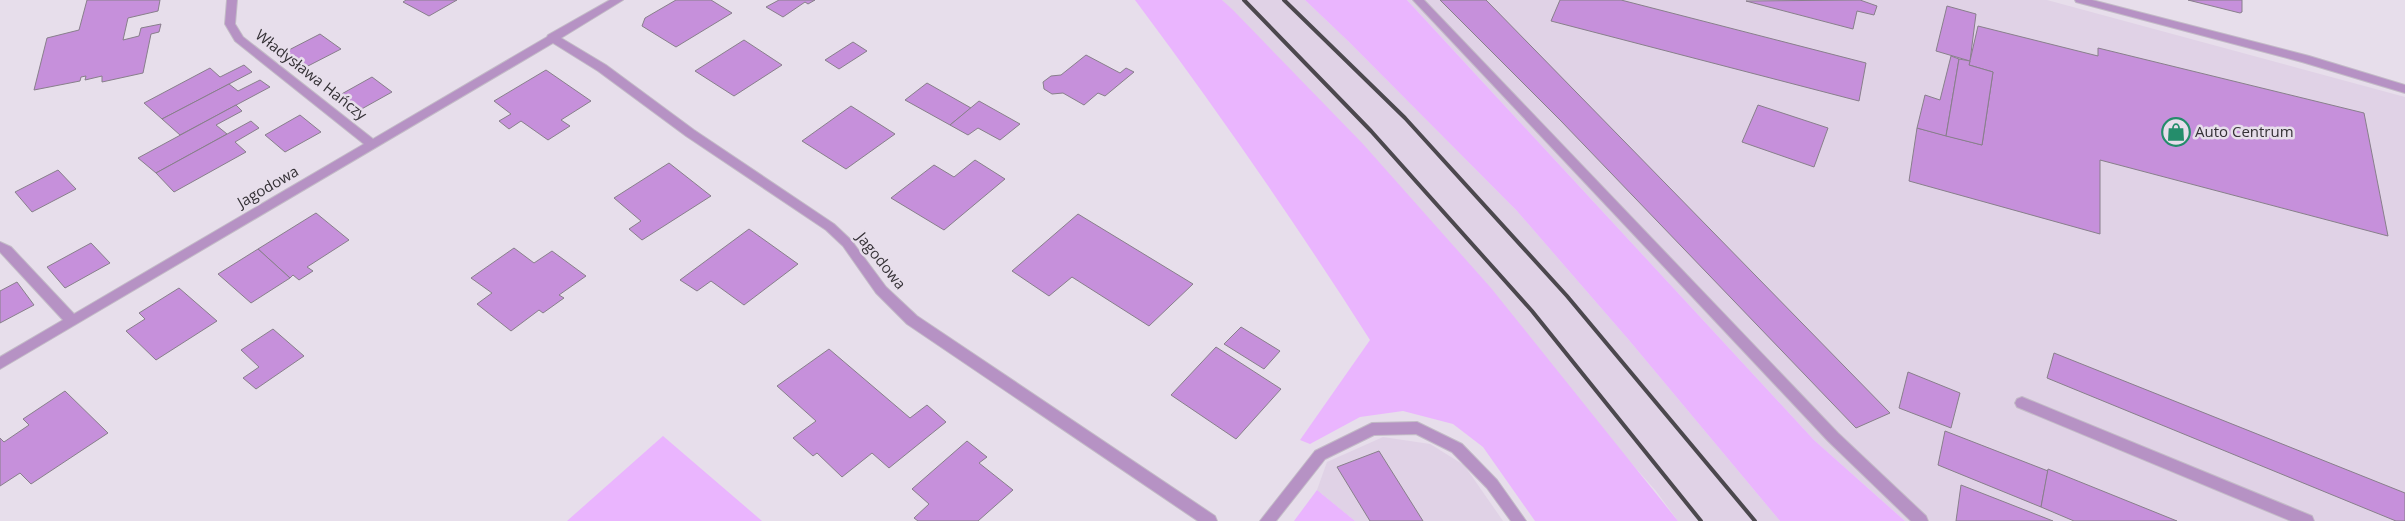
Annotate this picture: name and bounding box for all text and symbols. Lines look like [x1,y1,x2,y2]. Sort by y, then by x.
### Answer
street label: Władysława Hańczy [252,24,372,124]
shop icon: Auto Centrum [2161,117,2191,147]
place label: Auto Centrum [2195,121,2294,141]
street label: Jagodowa [231,161,302,213]
street label: Jagodowa [851,226,911,293]

